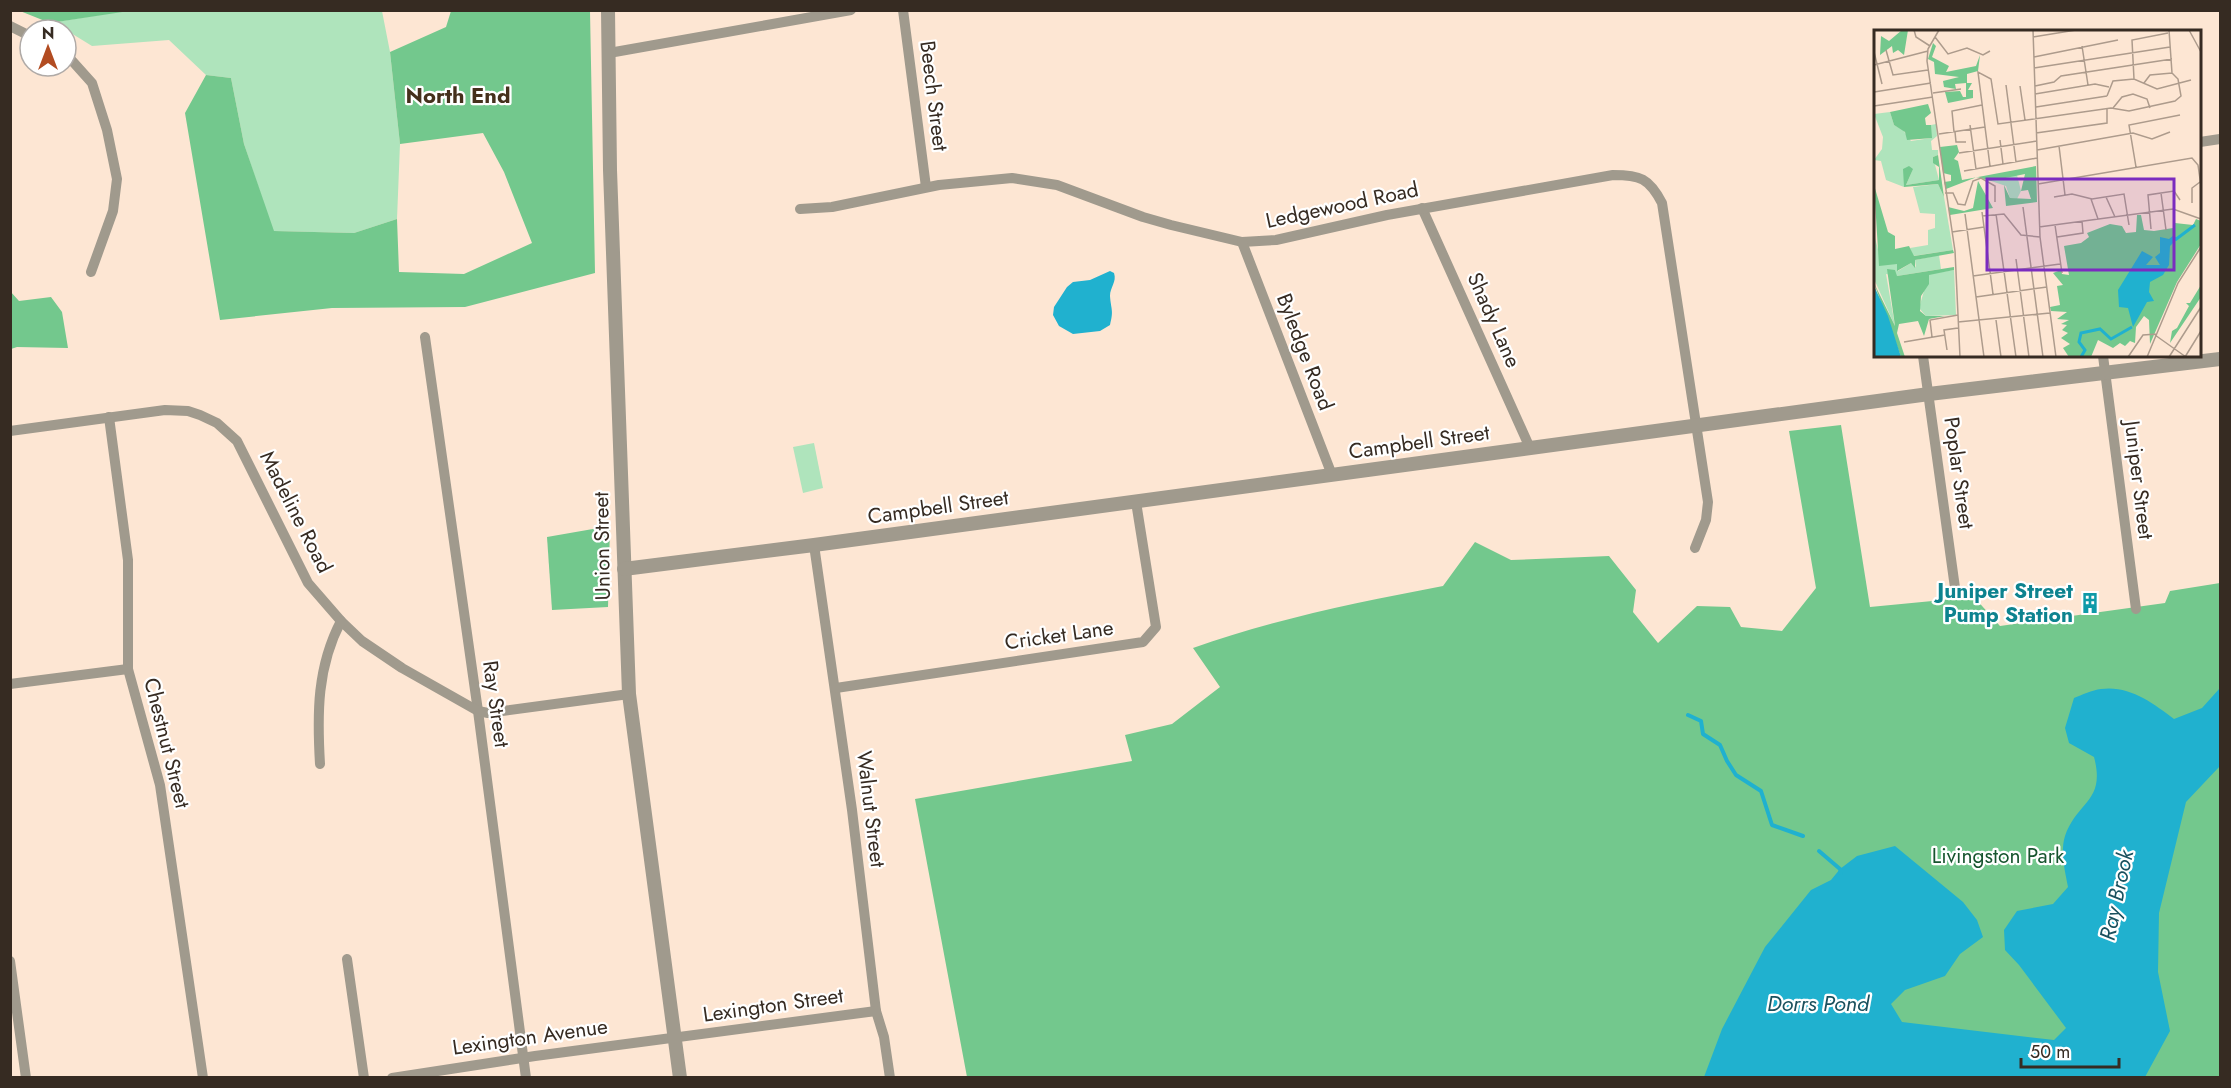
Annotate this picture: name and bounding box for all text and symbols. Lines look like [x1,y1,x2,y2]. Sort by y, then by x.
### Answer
north arrow [18,18,78,78]
text: N [42,22,54,45]
inset map [1874,30,2201,357]
street label: Beech Street [912,39,956,153]
district label: North End [405,79,511,111]
street label: Ledgewood Road [1263,174,1421,236]
street label: Shady Lane [1460,268,1528,373]
street label: Byledge Road [1269,289,1341,415]
street label: Poplar Street [1936,415,1982,531]
street label: Juniper Street [2116,416,2161,541]
street label: Campbell Street [1347,417,1491,467]
street label: Madeline Road [252,446,340,578]
street label: Campbell Street [866,482,1010,532]
street label: Union Street [586,491,618,601]
place label: Juniper Street Pump Station [1933,576,2073,630]
building icon: Juniper Street Pump Station [2078,591,2102,615]
street label: Cricket Lane [1003,612,1116,657]
street label: Ray Street [475,659,517,749]
street label: Chestnut Street [136,675,198,811]
street label: Walnut Street [849,749,893,869]
park label: Livingston Park [1932,841,2065,871]
water label: Ray Brook [2091,845,2142,943]
street label: Lexington Street [701,980,845,1030]
water label: Dorrs Pond [1767,987,1871,1019]
street label: Lexington Avenue [450,1011,610,1063]
scale bar [2021,1031,2118,1069]
text: 50 m [2030,1039,2070,1065]

